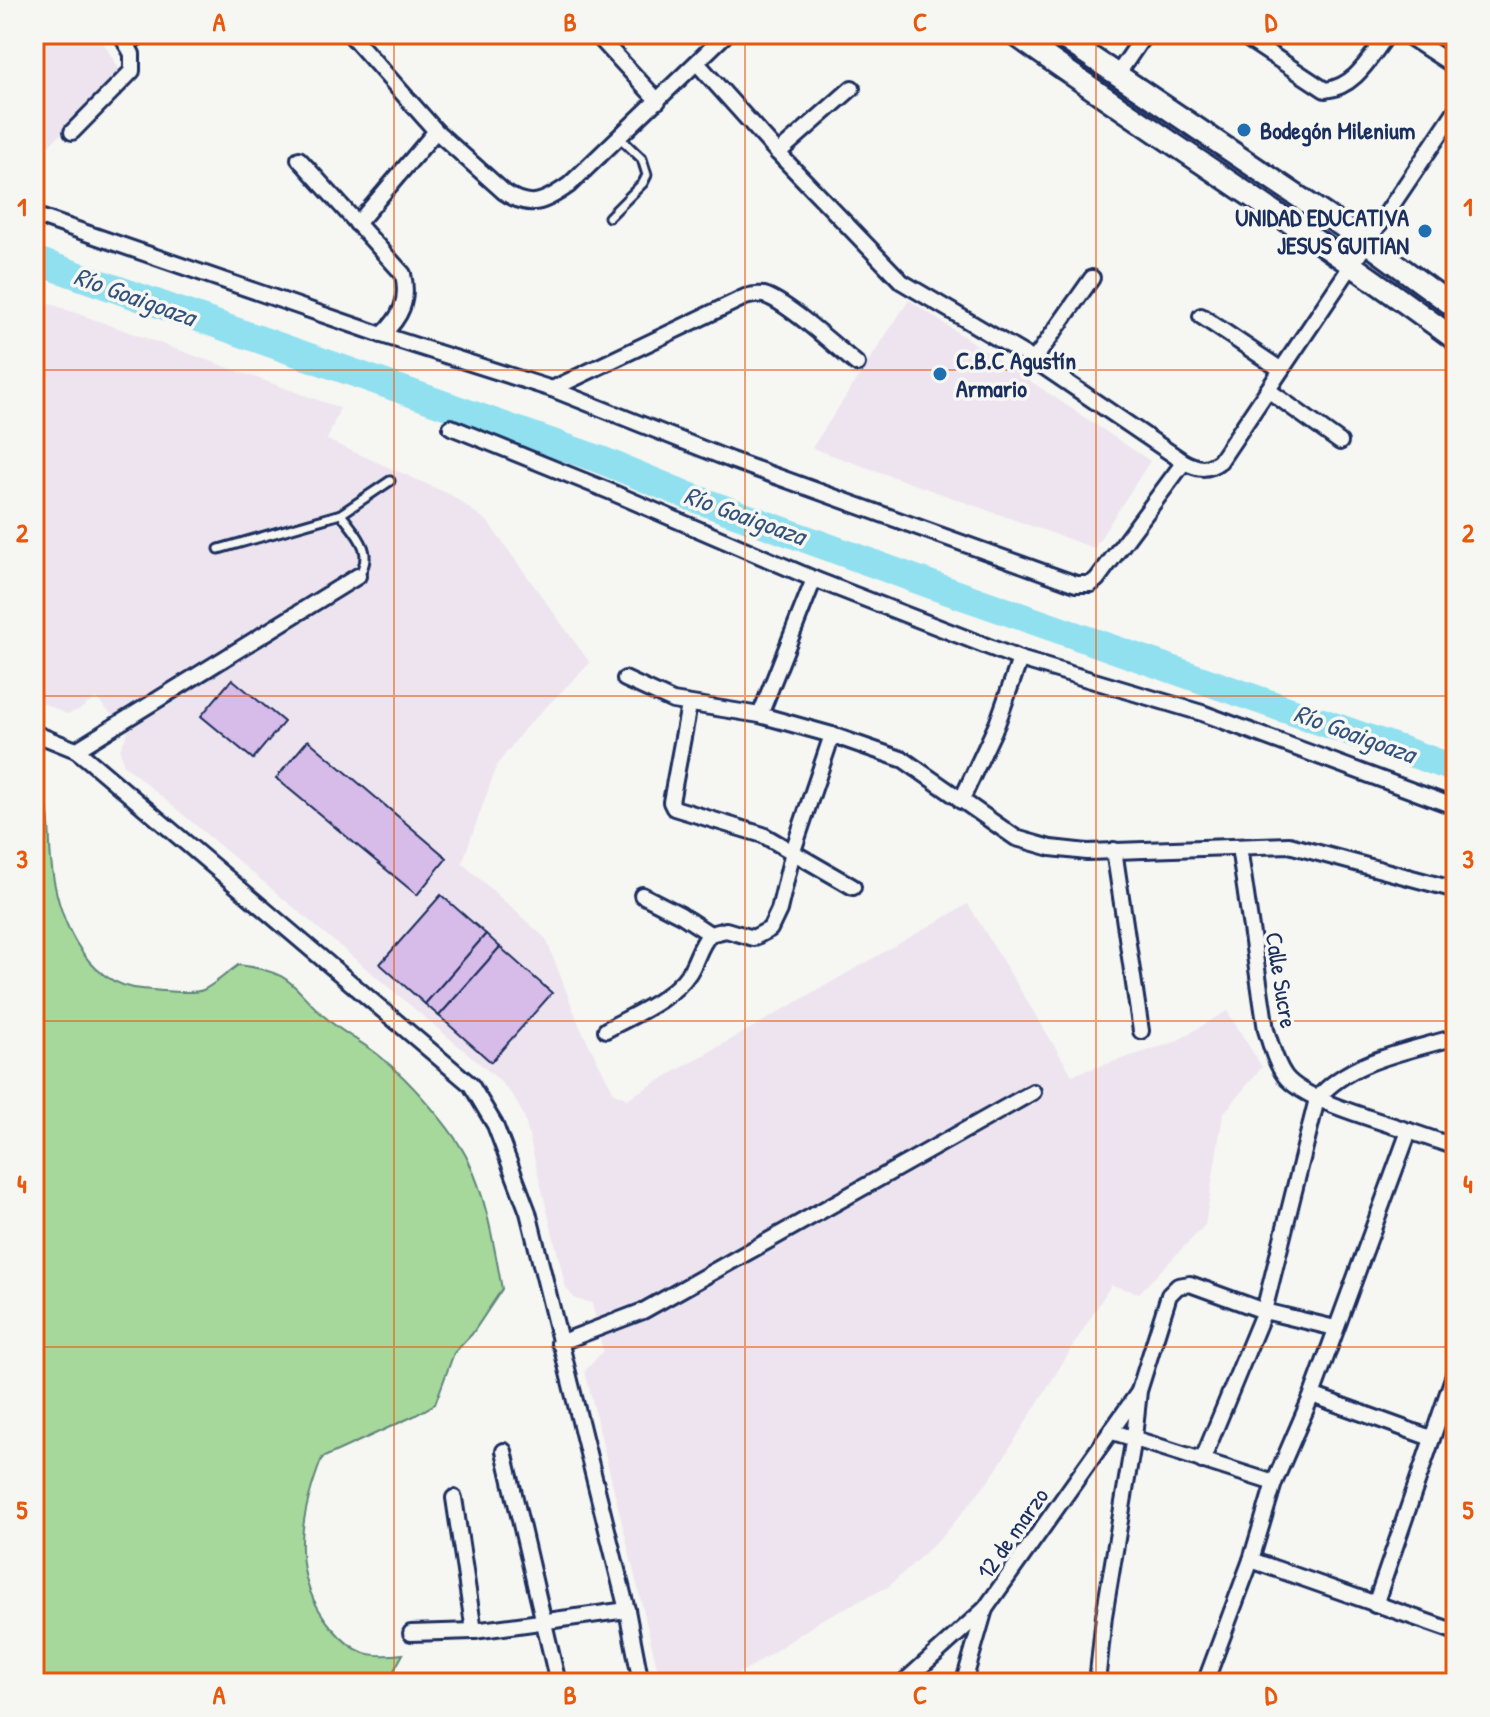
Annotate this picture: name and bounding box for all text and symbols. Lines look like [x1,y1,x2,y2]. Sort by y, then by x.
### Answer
text: A [213,4,226,39]
text: B [563,4,577,39]
text: C [913,4,927,39]
text: D [1265,4,1278,39]
place label: Bodegón Milenium [1260,114,1415,147]
marker: Bodegón Milenium [1235,121,1253,139]
text: 1 [17,189,27,224]
text: 1 [1463,189,1473,224]
place label: UNIDAD EDUCATIVA JESUS GUITIAN [1235,201,1409,261]
marker: UNIDAD EDUCATIVA JESUS GUITIAN [1416,222,1434,240]
water label: Río Goaigoaza [69,258,203,336]
place label: C.B.C Agustín Armario [956,344,1076,404]
marker: C.B.C Agustín Armario [931,365,949,383]
water label: Río Goaigoaza [679,477,813,555]
text: 2 [16,515,29,550]
text: 2 [1462,515,1475,550]
water label: Río Goaigoaza [1289,695,1423,773]
text: 3 [16,841,28,876]
text: 3 [1462,841,1474,876]
street label: Calle Sucre [1259,930,1305,1031]
text: 4 [17,1166,27,1201]
text: 4 [1463,1166,1473,1201]
street label: 12 de marzo [969,1481,1055,1585]
text: 5 [17,1492,28,1527]
text: 5 [1463,1492,1474,1527]
text: A [213,1677,226,1712]
text: B [563,1677,577,1712]
text: C [913,1677,927,1712]
text: D [1265,1677,1278,1712]

